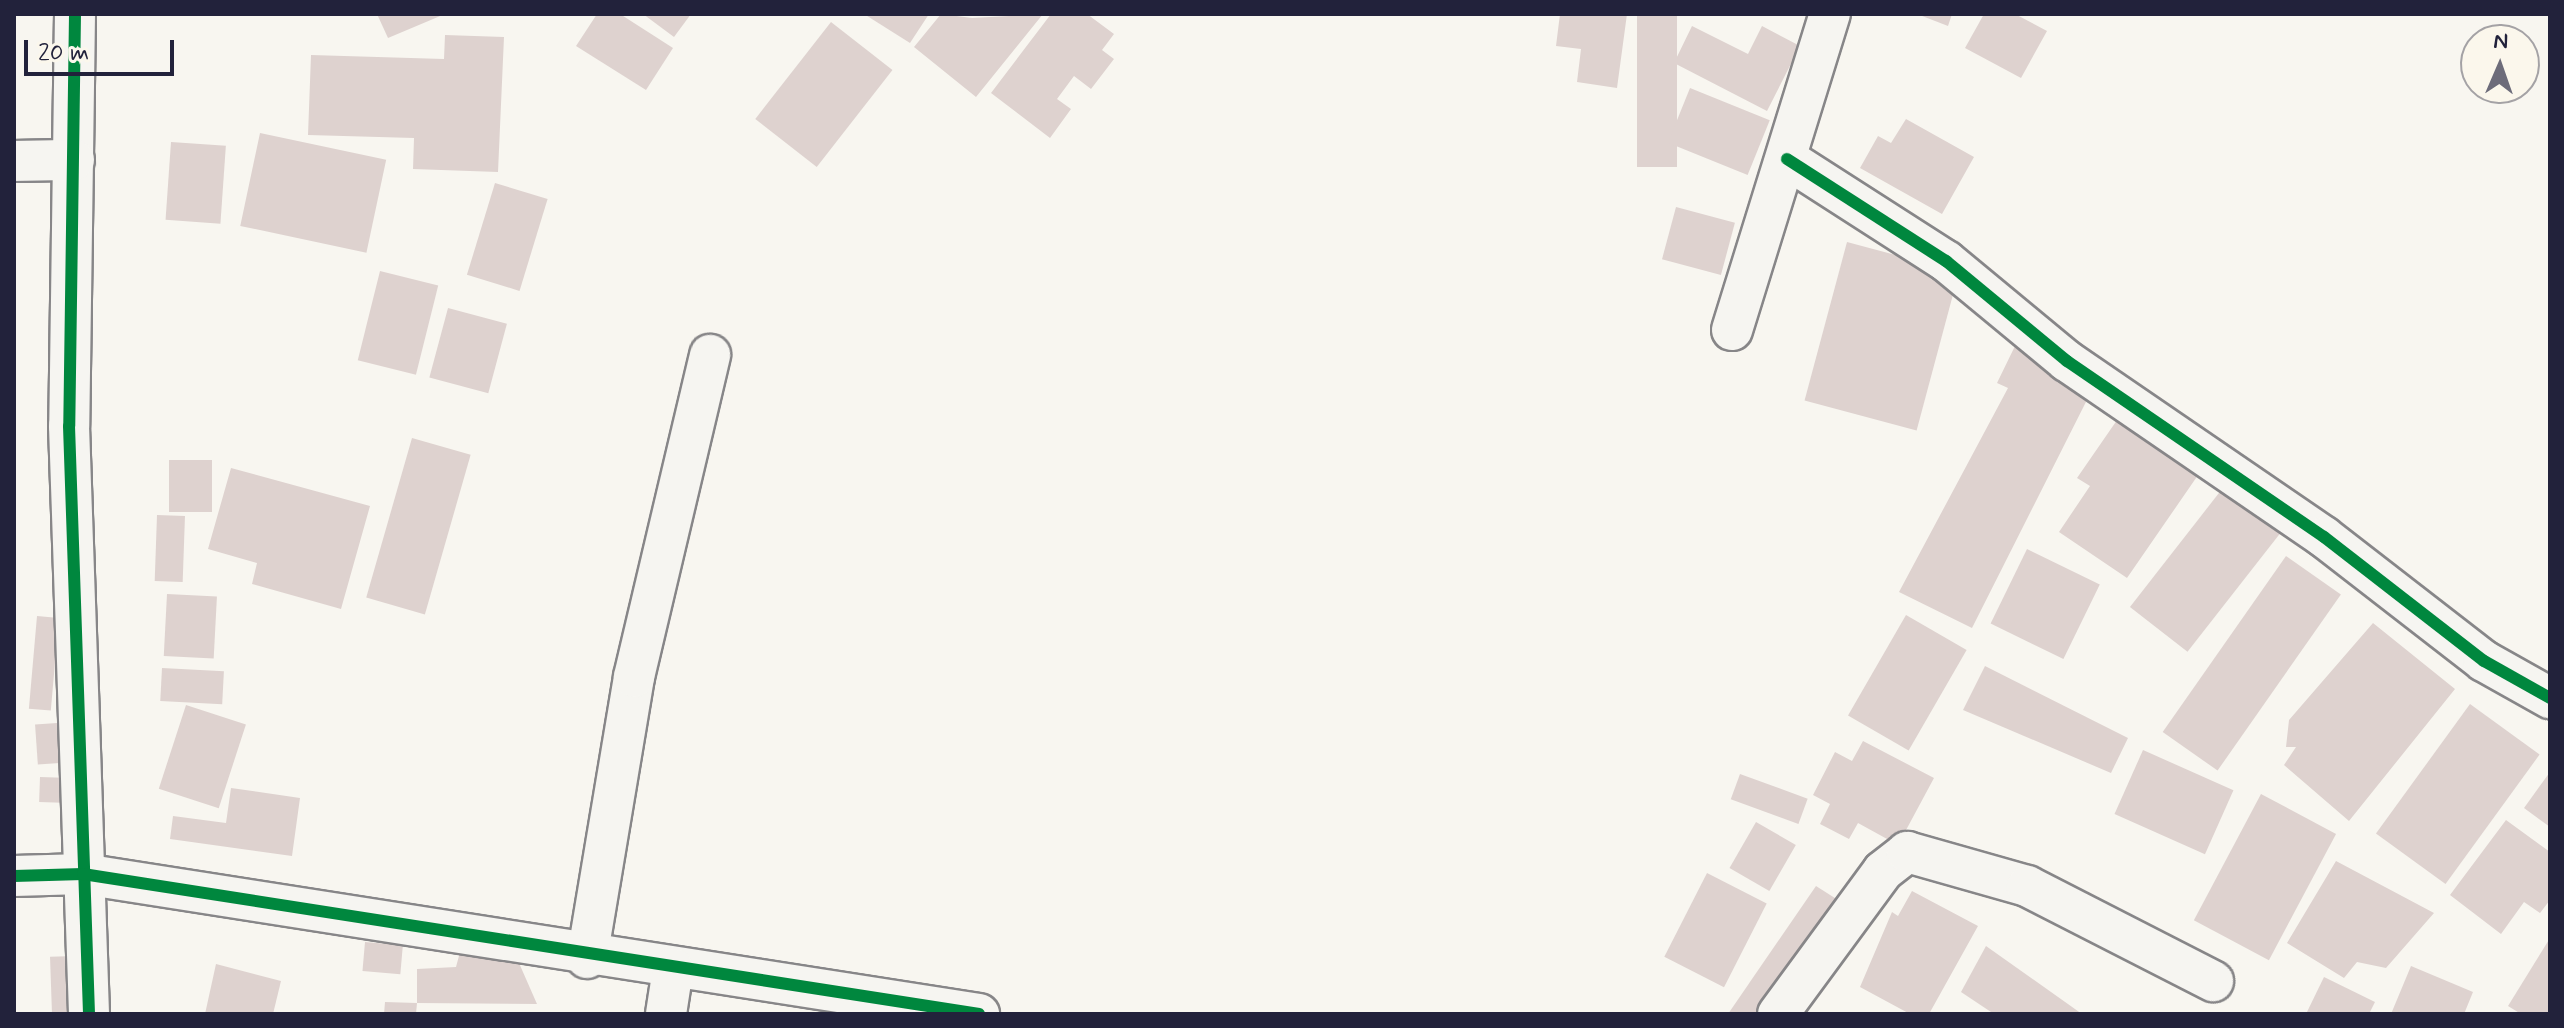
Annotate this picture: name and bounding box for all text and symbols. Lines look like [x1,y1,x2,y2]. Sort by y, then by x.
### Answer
scale bar [28,24,178,74]
north arrow [2460,24,2540,104]
text: N [2493,28,2509,56]
text: 20 m [38,38,89,69]

